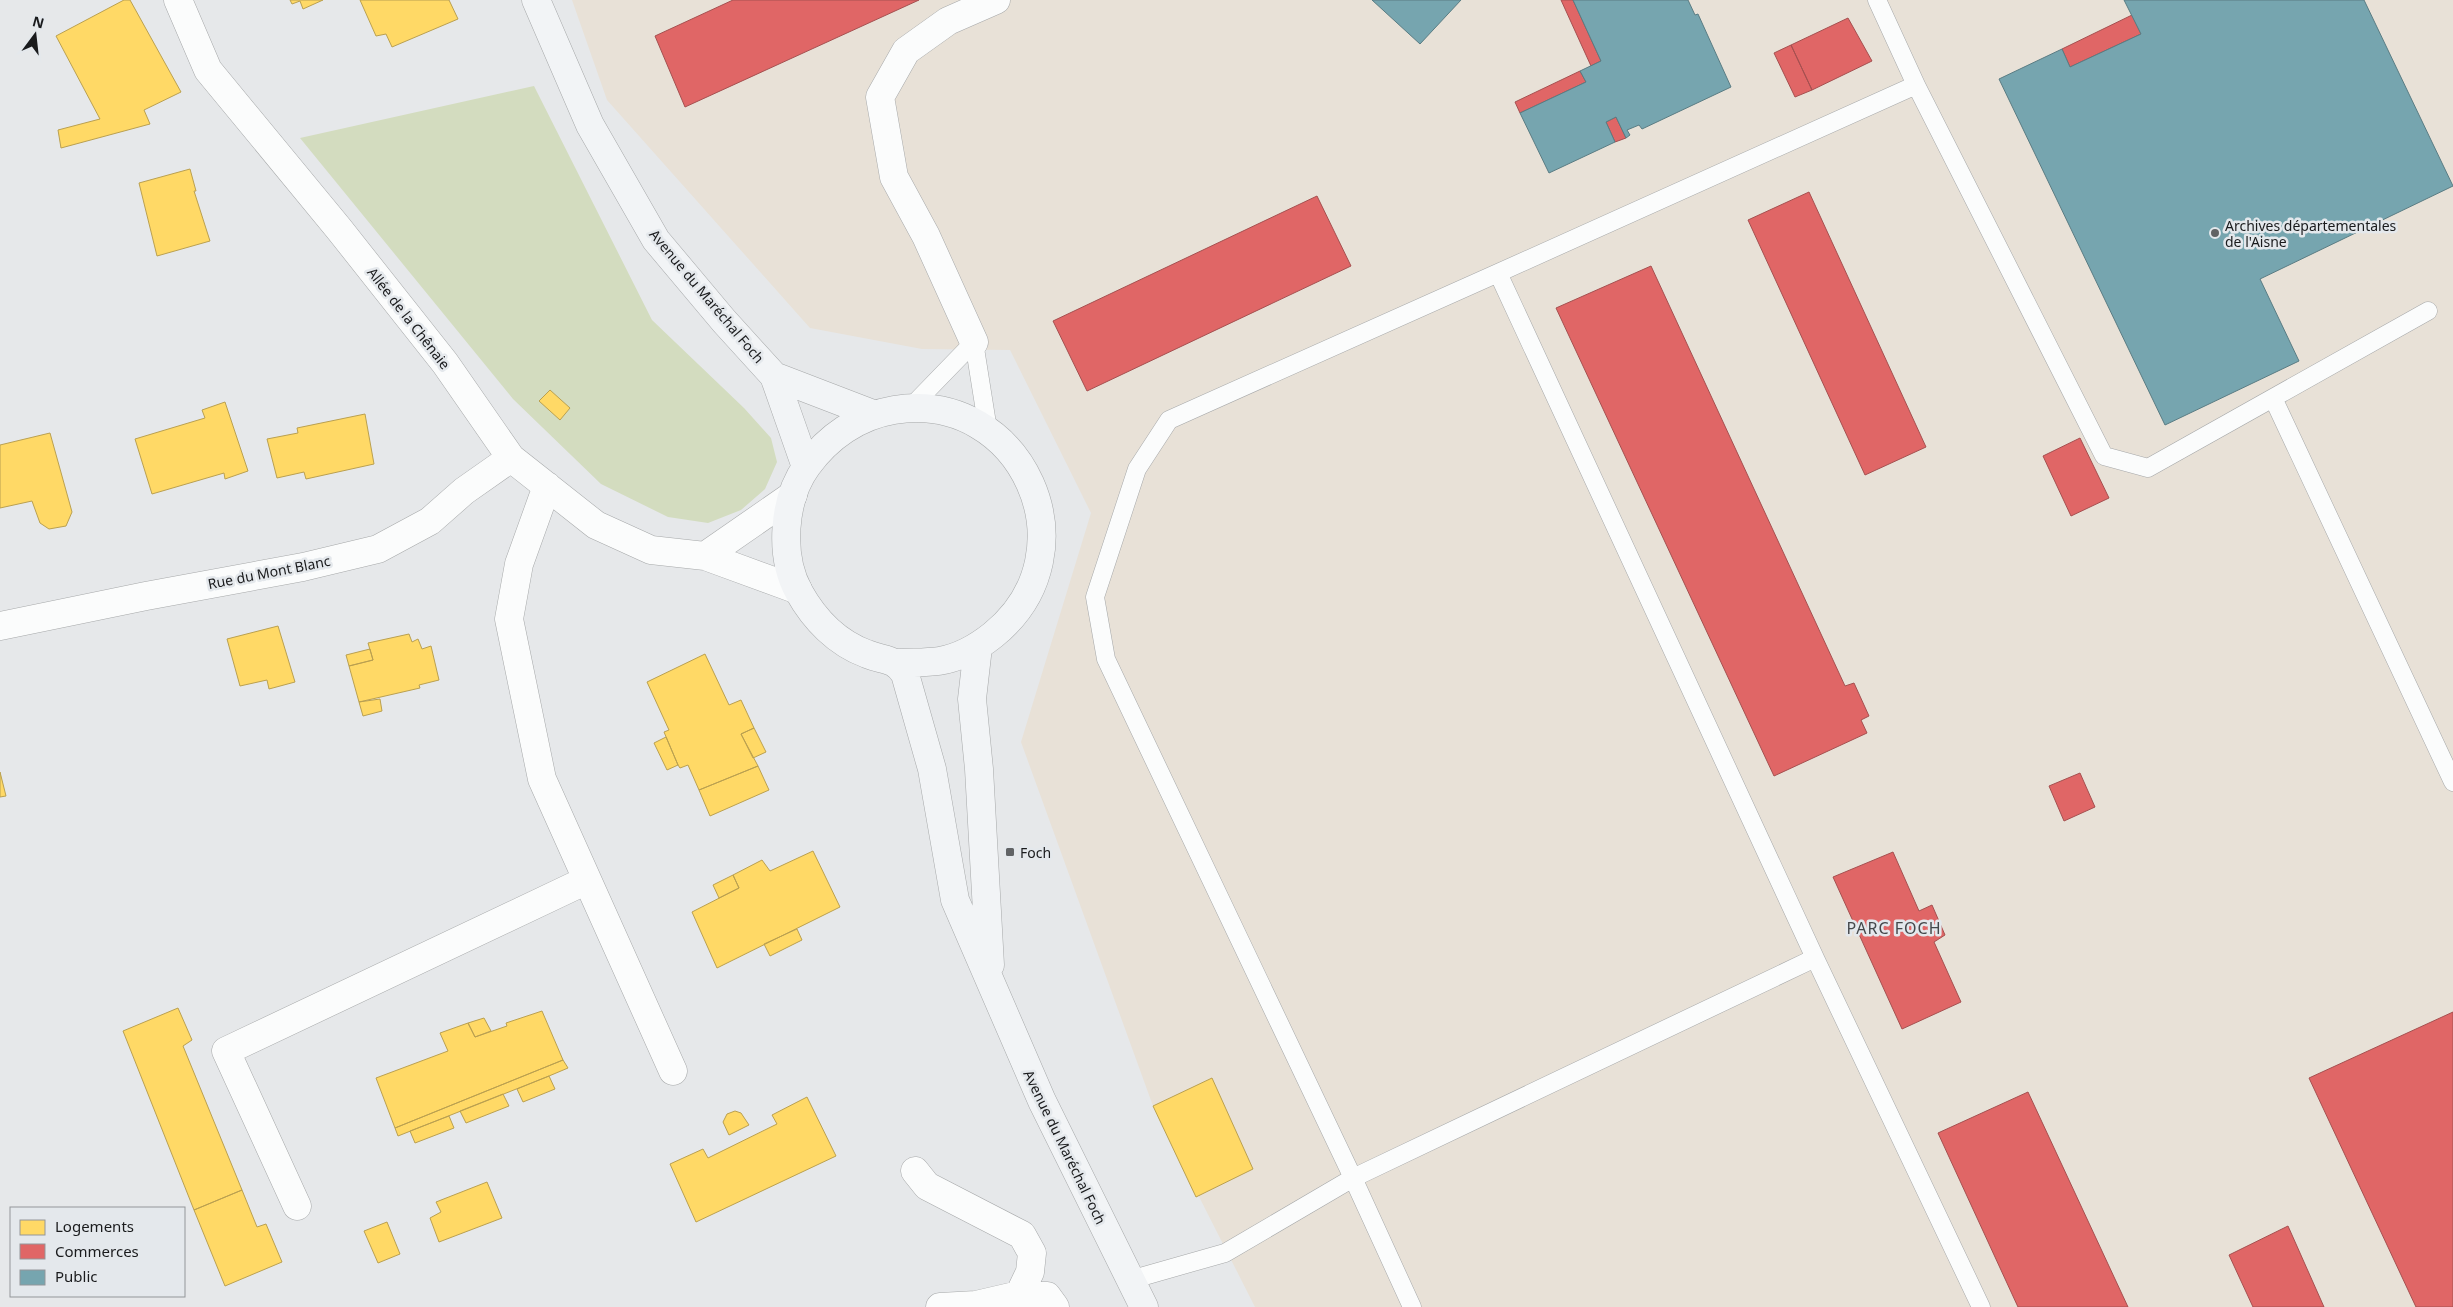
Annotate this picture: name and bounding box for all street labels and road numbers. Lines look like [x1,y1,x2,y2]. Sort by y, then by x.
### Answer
street label: Avenue du Maréchal Foch [645,225,769,367]
street label: Allée de la Chênaie [363,263,455,373]
street label: Rue du Mont Blanc [206,551,332,593]
street label: Avenue du Maréchal Foch [1019,1067,1111,1227]

